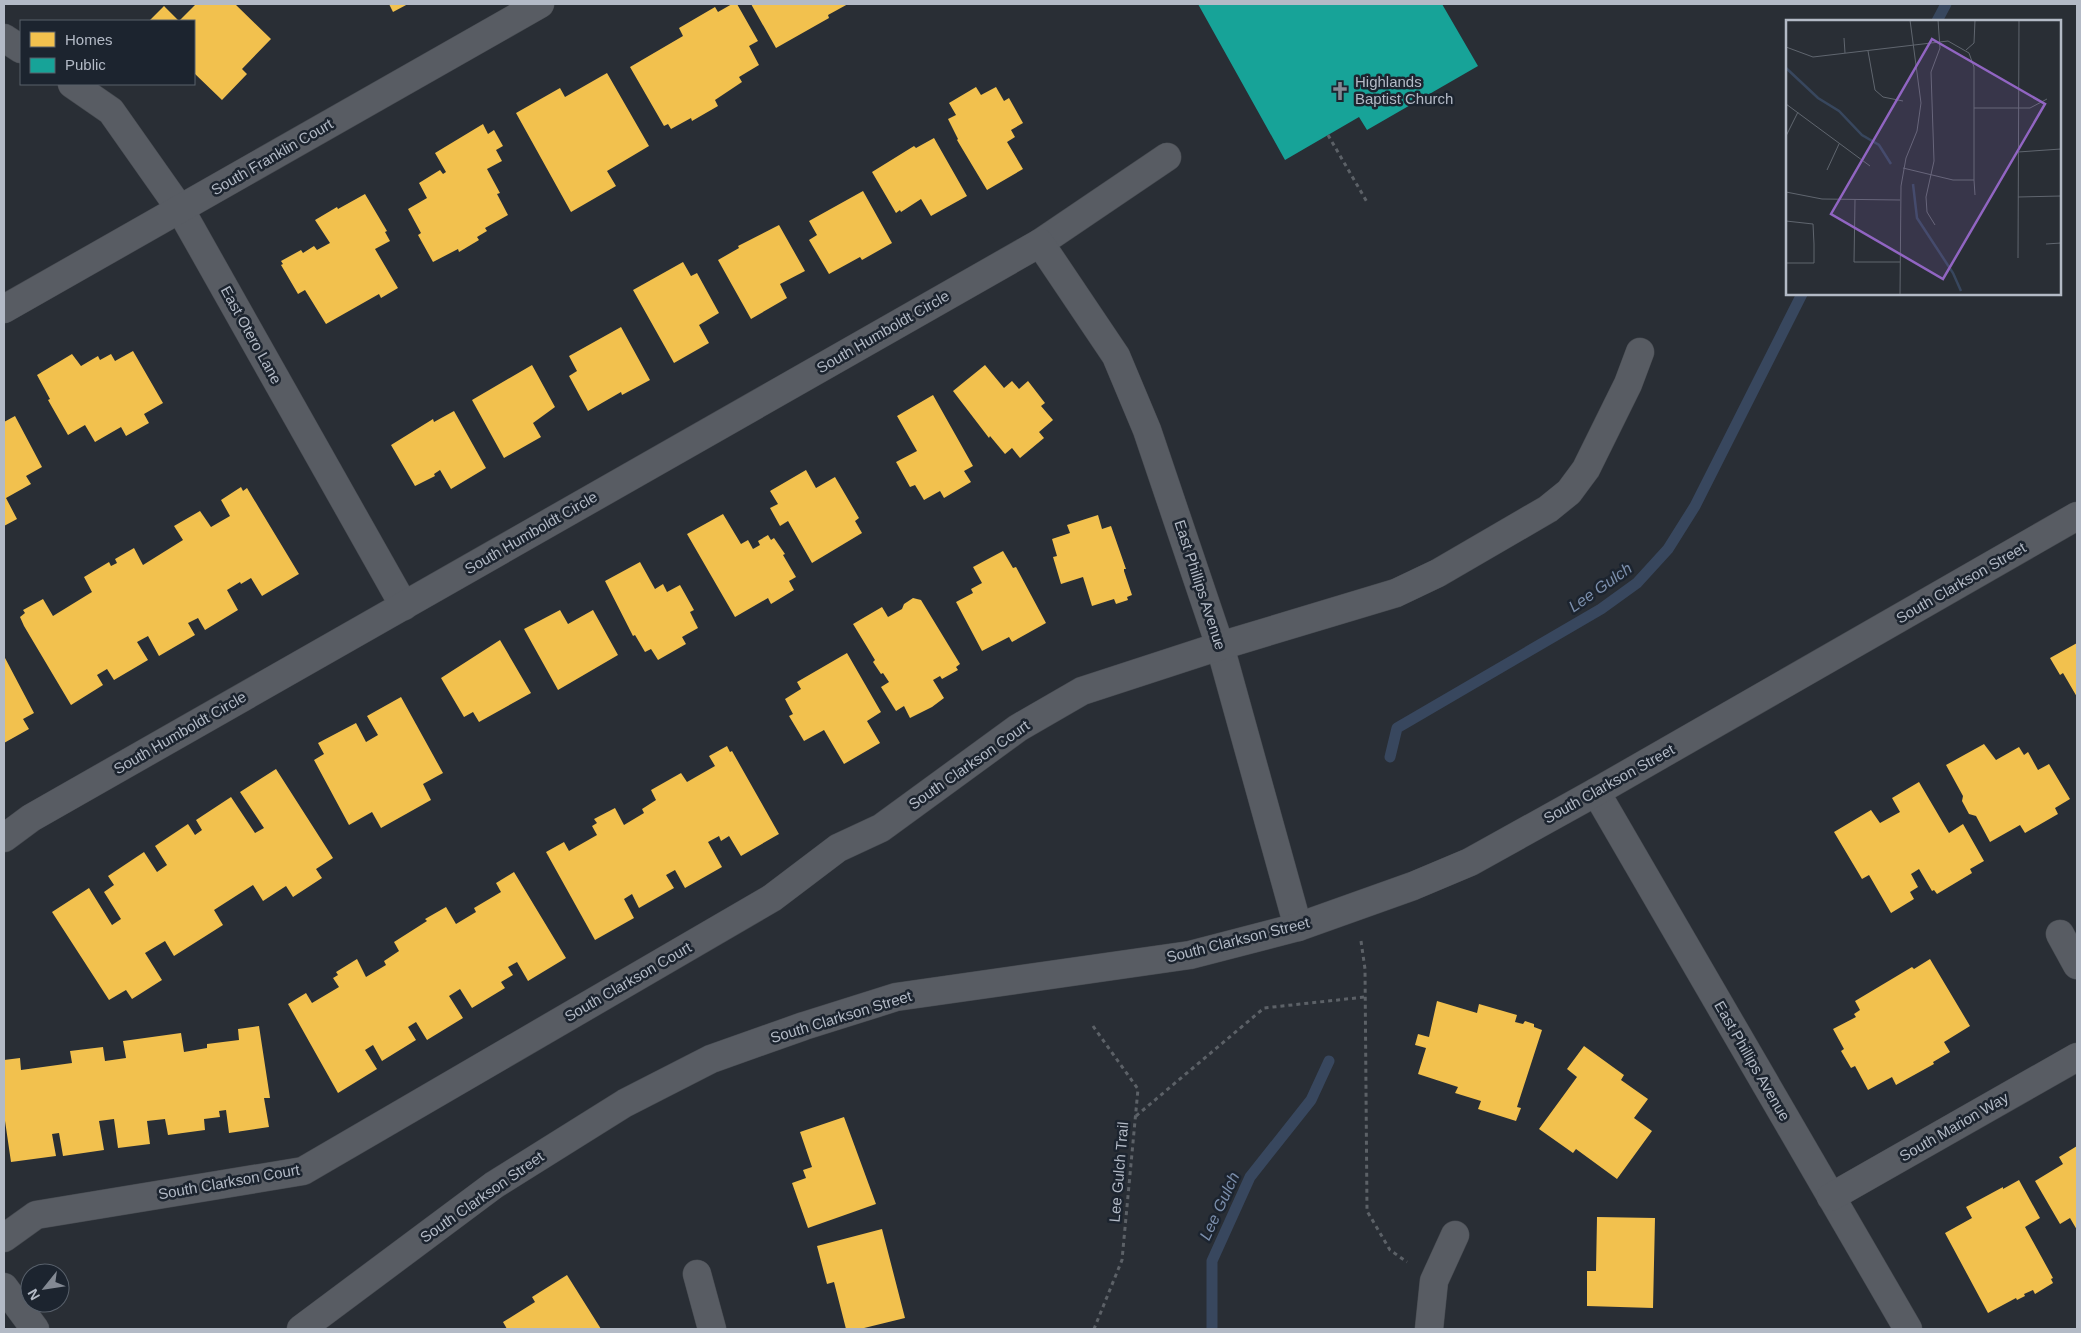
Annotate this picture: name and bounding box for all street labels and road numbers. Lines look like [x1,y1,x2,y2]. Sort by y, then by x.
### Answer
street label: South Franklin Court [208,114,336,198]
street label: East Otero Lane [218,283,285,387]
street label: South Humboldt Circle [814,287,952,376]
street label: South Humboldt Circle [462,488,600,577]
street label: East Phillips Avenue [1171,518,1230,652]
street label: South Clarkson Street [1893,538,2029,627]
street label: South Humboldt Circle [111,688,249,777]
street label: South Clarkson Court [905,716,1033,813]
street label: South Clarkson Street [1540,740,1678,827]
street label: South Clarkson Street [1165,913,1312,966]
street label: South Clarkson Court [561,938,695,1025]
street label: South Clarkson Street [768,987,914,1046]
street label: East Phillips Avenue [1711,998,1794,1124]
street label: South Marion Way [1896,1088,2012,1165]
street label: Lee Gulch Trail [1106,1121,1131,1223]
street label: South Clarkson Street [417,1147,547,1246]
street label: South Clarkson Court [157,1161,302,1202]

